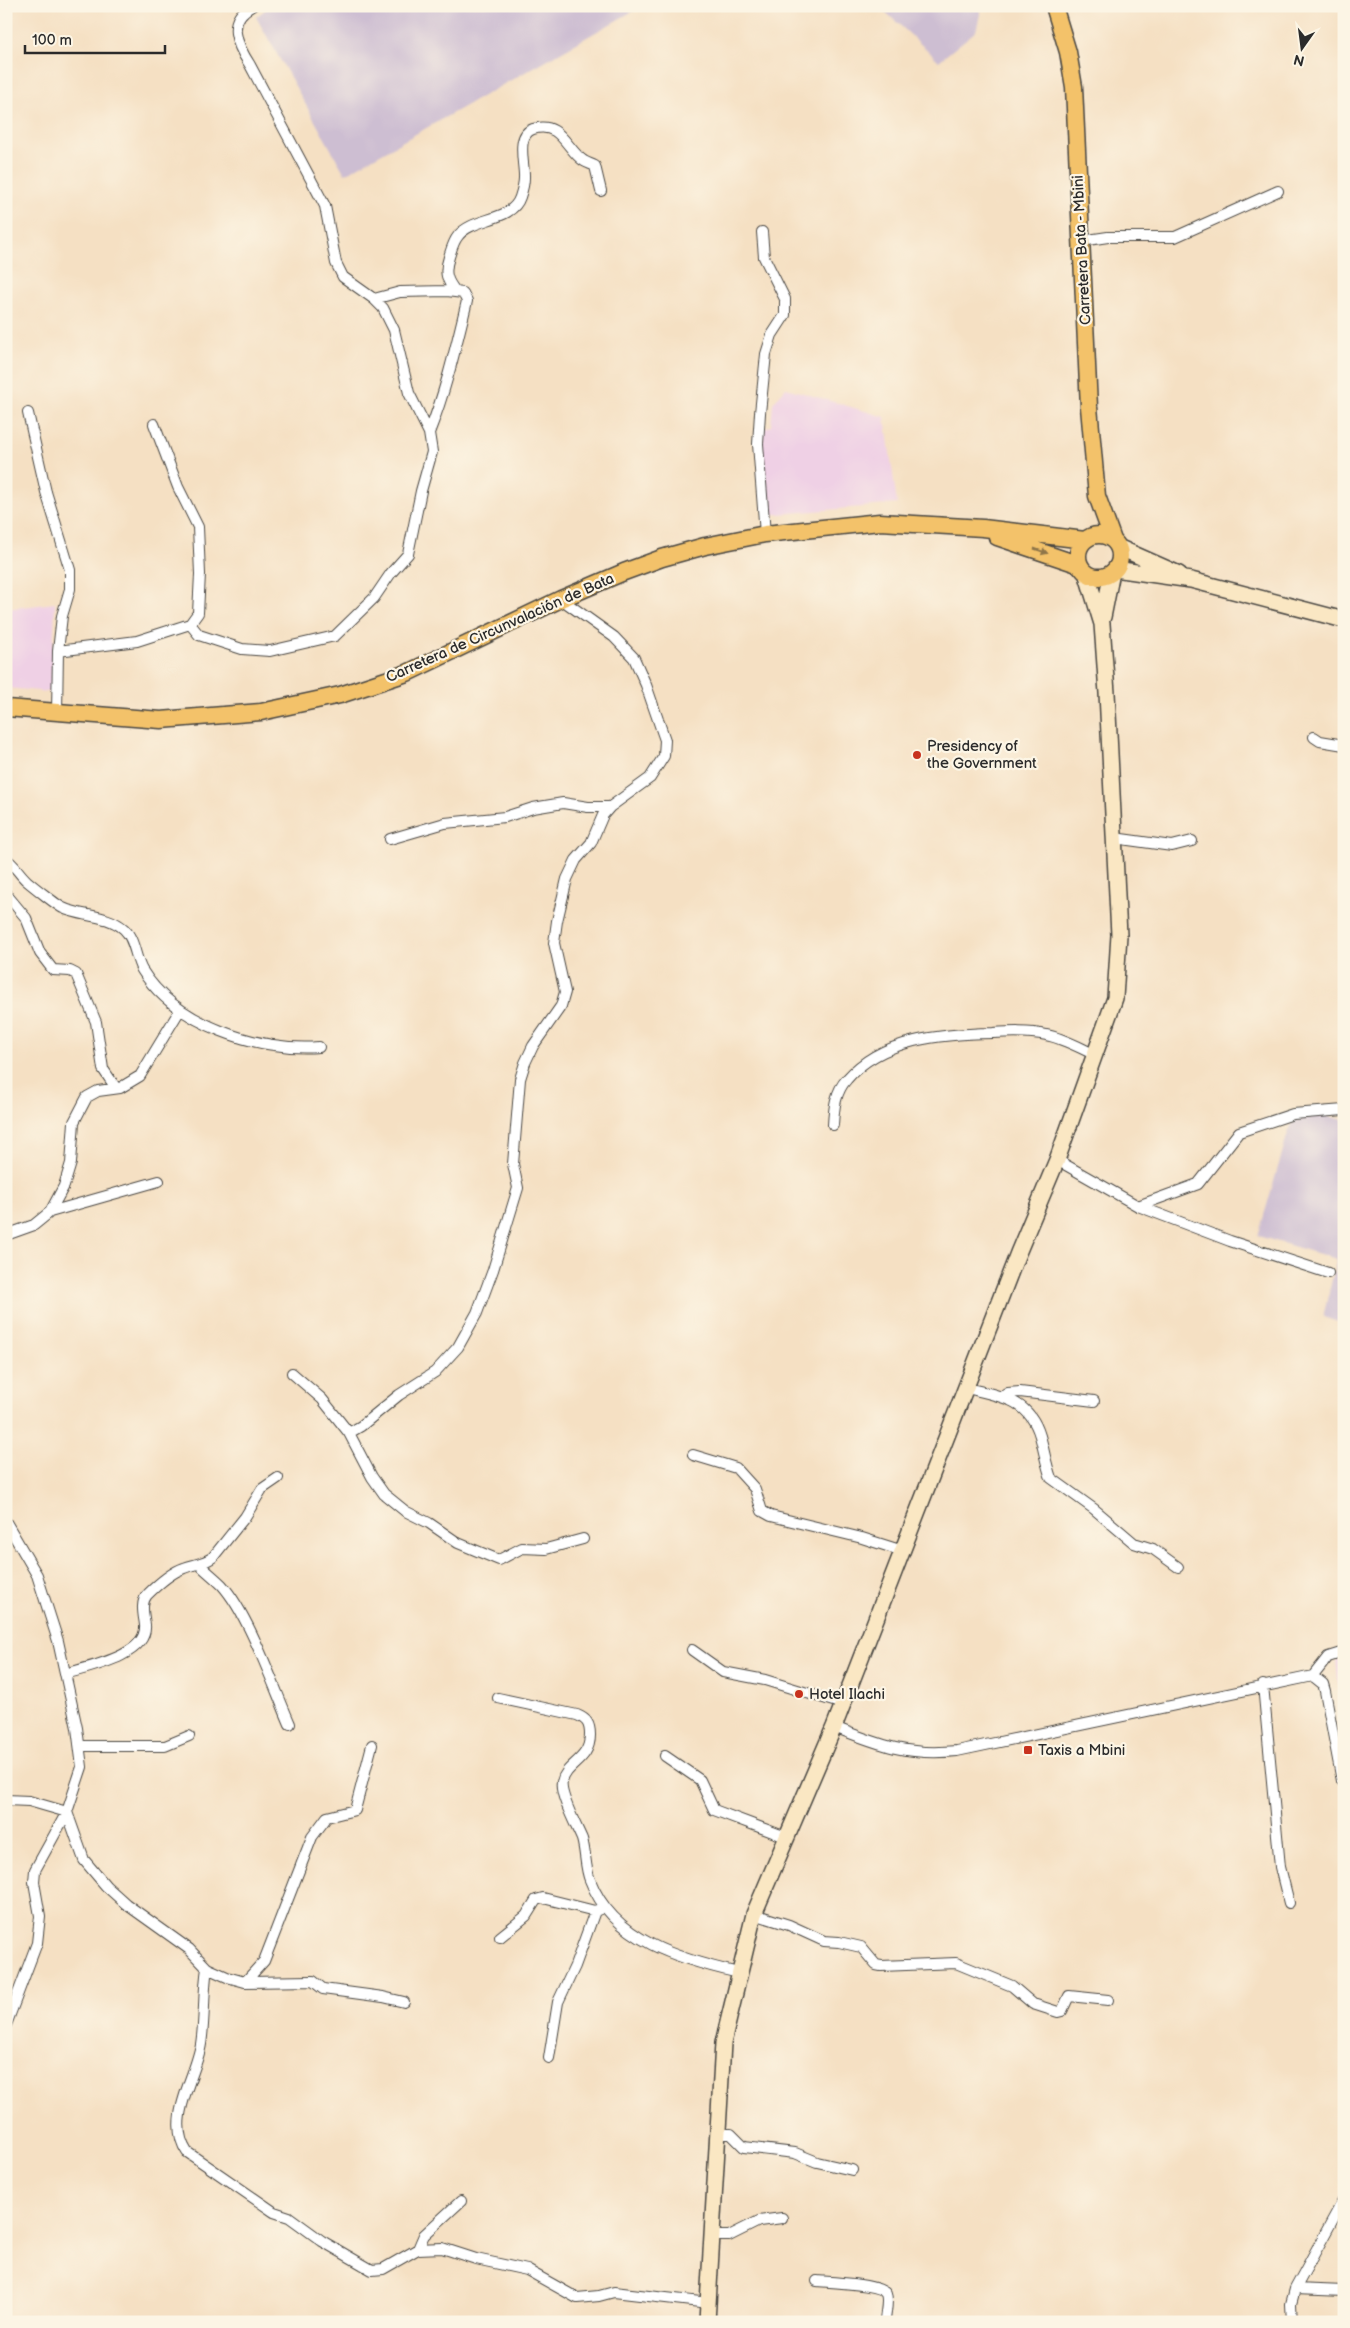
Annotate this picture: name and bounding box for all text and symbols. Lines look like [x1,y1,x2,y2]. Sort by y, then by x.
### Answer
scale bar [25,22,165,54]
north arrow [1278,22,1328,72]
text: 100 m [32,31,72,50]
text: N [1292,51,1306,70]
street label: Carretera Bata - Mbini [1069,175,1095,325]
one-way arrow [1034,548,1049,555]
street label: Carretera de Circunvalación de Bata [383,569,617,687]
place label: Presidency of the Government [927,737,1037,773]
marker: Presidency of the Government [911,749,923,761]
place label: Hotel Ilachi [809,1685,885,1704]
marker: Hotel Ilachi [793,1688,805,1700]
place label: Taxis a Mbini [1038,1741,1125,1760]
marker: Taxis a Mbini [1022,1744,1034,1756]

